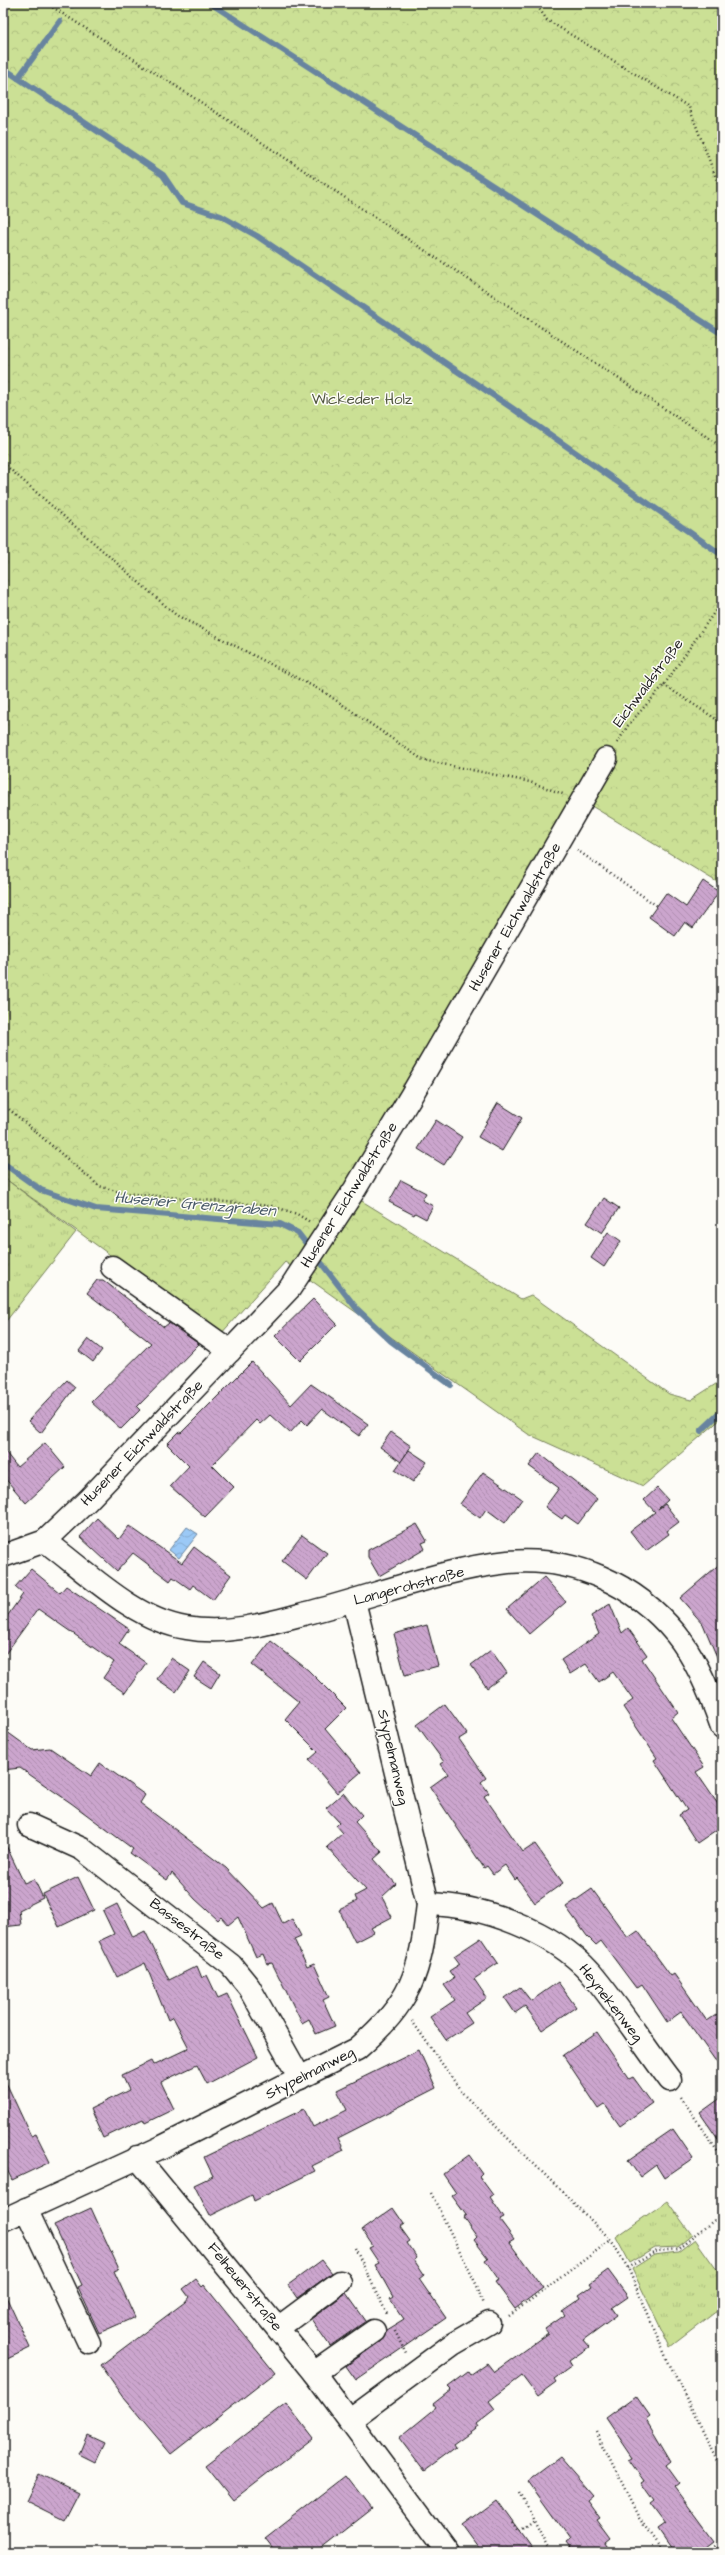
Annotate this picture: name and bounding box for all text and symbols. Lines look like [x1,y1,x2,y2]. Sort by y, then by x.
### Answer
park label: Wickeder Holz [312,389,413,410]
street label: Eichwaldstraße [608,634,688,732]
street label: Husener Eichwaldstraße [464,839,566,995]
street label: Husener Eichwaldstraße [295,1118,403,1272]
water label: Husener Grenzgraben [113,1186,279,1223]
street label: Husener Eichwaldstraße [76,1375,208,1511]
street label: Langerohstraße [351,1561,467,1612]
street label: Stypelmanweg [371,1707,414,1807]
street label: Bassestraße [145,1893,229,1965]
street label: Heynekenweg [573,1960,648,2047]
street label: Stypelmanweg [262,2041,359,2105]
street label: Felheuerstraße [203,2238,287,2336]

